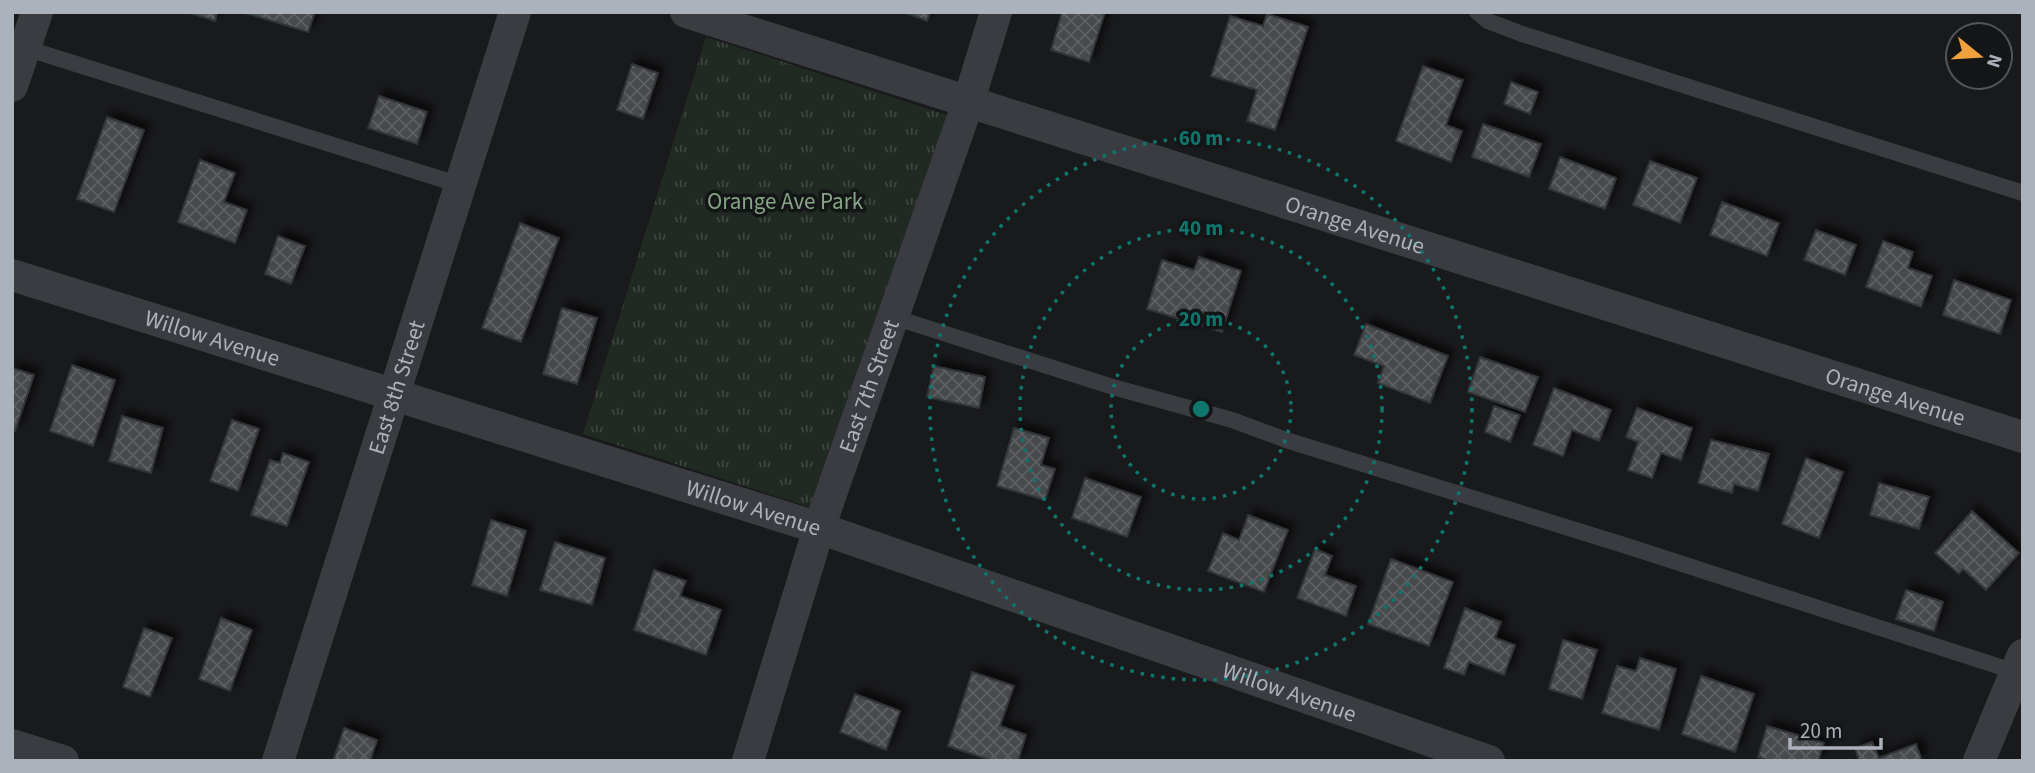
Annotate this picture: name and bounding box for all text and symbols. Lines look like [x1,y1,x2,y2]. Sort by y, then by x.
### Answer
north arrow [1944,21,2014,91]
text: N [1979,51,2009,71]
text: 60 m [1179,123,1223,153]
park label: Orange Ave Park [707,185,864,218]
street label: Orange Avenue [1281,187,1429,263]
text: 40 m [1179,213,1223,243]
street label: Willow Avenue [141,302,284,375]
text: 20 m [1179,304,1223,334]
street label: East 7th Street [831,315,908,457]
street label: East 8th Street [360,316,434,459]
street label: Orange Avenue [1821,359,1969,435]
centre of rings [1189,397,1213,421]
street label: Willow Avenue [682,471,825,545]
street label: Willow Avenue [1218,654,1361,731]
scale bar [1790,706,1881,750]
text: 20 m [1800,716,1842,746]

